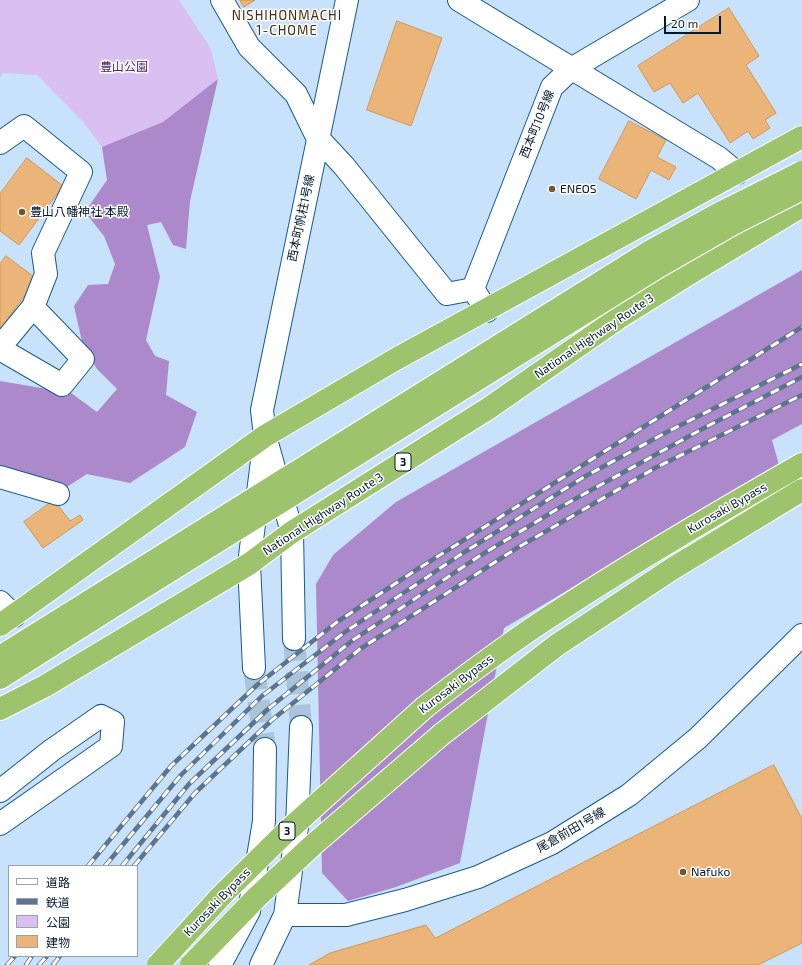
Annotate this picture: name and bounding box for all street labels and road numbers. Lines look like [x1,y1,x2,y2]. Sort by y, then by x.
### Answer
street label: 西本町10号線 [517,88,557,160]
street label: 西本町帆柱1号線 [285,173,317,263]
street label: National Highway Route 3 [532,291,656,381]
road number: 3 [395,453,411,471]
street label: National Highway Route 3 [260,470,386,558]
street label: Kurosaki Bypass [685,479,769,537]
street label: Kurosaki Bypass [416,651,496,717]
street label: 尾倉前田1号線 [534,805,608,855]
road number: 3 [279,822,295,840]
street label: Kurosaki Bypass [181,865,253,939]

